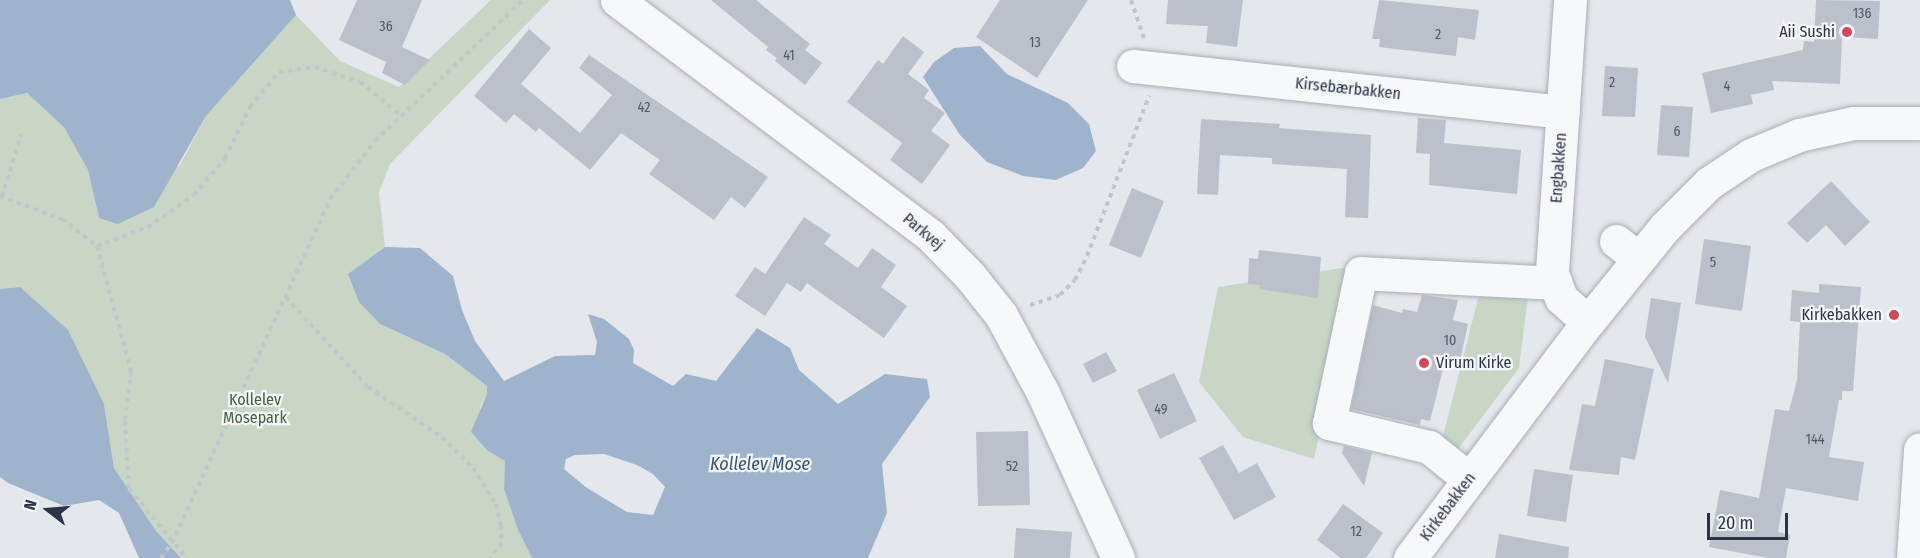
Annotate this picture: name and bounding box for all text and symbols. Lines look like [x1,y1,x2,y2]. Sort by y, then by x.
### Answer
house number: 136 [1853,6,1871,22]
house number: 36 [379,19,393,35]
place label: Aii Sushi [1779,22,1835,42]
marker: Aii Sushi [1840,25,1854,39]
house number: 2 [1435,27,1441,43]
house number: 13 [1029,35,1041,51]
house number: 41 [783,48,795,64]
street label: Kirsebærbakken [1294,74,1402,104]
house number: 2 [1609,75,1615,91]
house number: 4 [1724,79,1730,95]
house number: 42 [638,100,650,116]
house number: 6 [1674,124,1680,140]
street label: Engbakken [1547,132,1571,204]
street label: Parkvej [899,209,947,255]
house number: 5 [1710,255,1716,271]
place label: Kirkebakken [1801,305,1882,325]
marker: Kirkebakken [1887,308,1901,322]
house number: 10 [1444,333,1456,349]
place label: Virum Kirke [1436,353,1511,373]
marker: Virum Kirke [1417,356,1431,370]
park label: Kollelev Mosepark [223,390,287,428]
house number: 49 [1154,402,1168,418]
house number: 144 [1805,432,1825,448]
water label: Kollelev Mose [710,453,810,475]
house number: 52 [1006,459,1018,475]
street label: Kirkebakken [1416,469,1480,545]
north arrow [18,480,78,540]
text: N [20,498,41,512]
scale bar [1710,501,1791,539]
text: 20 m [1718,512,1753,534]
house number: 12 [1350,524,1362,540]

